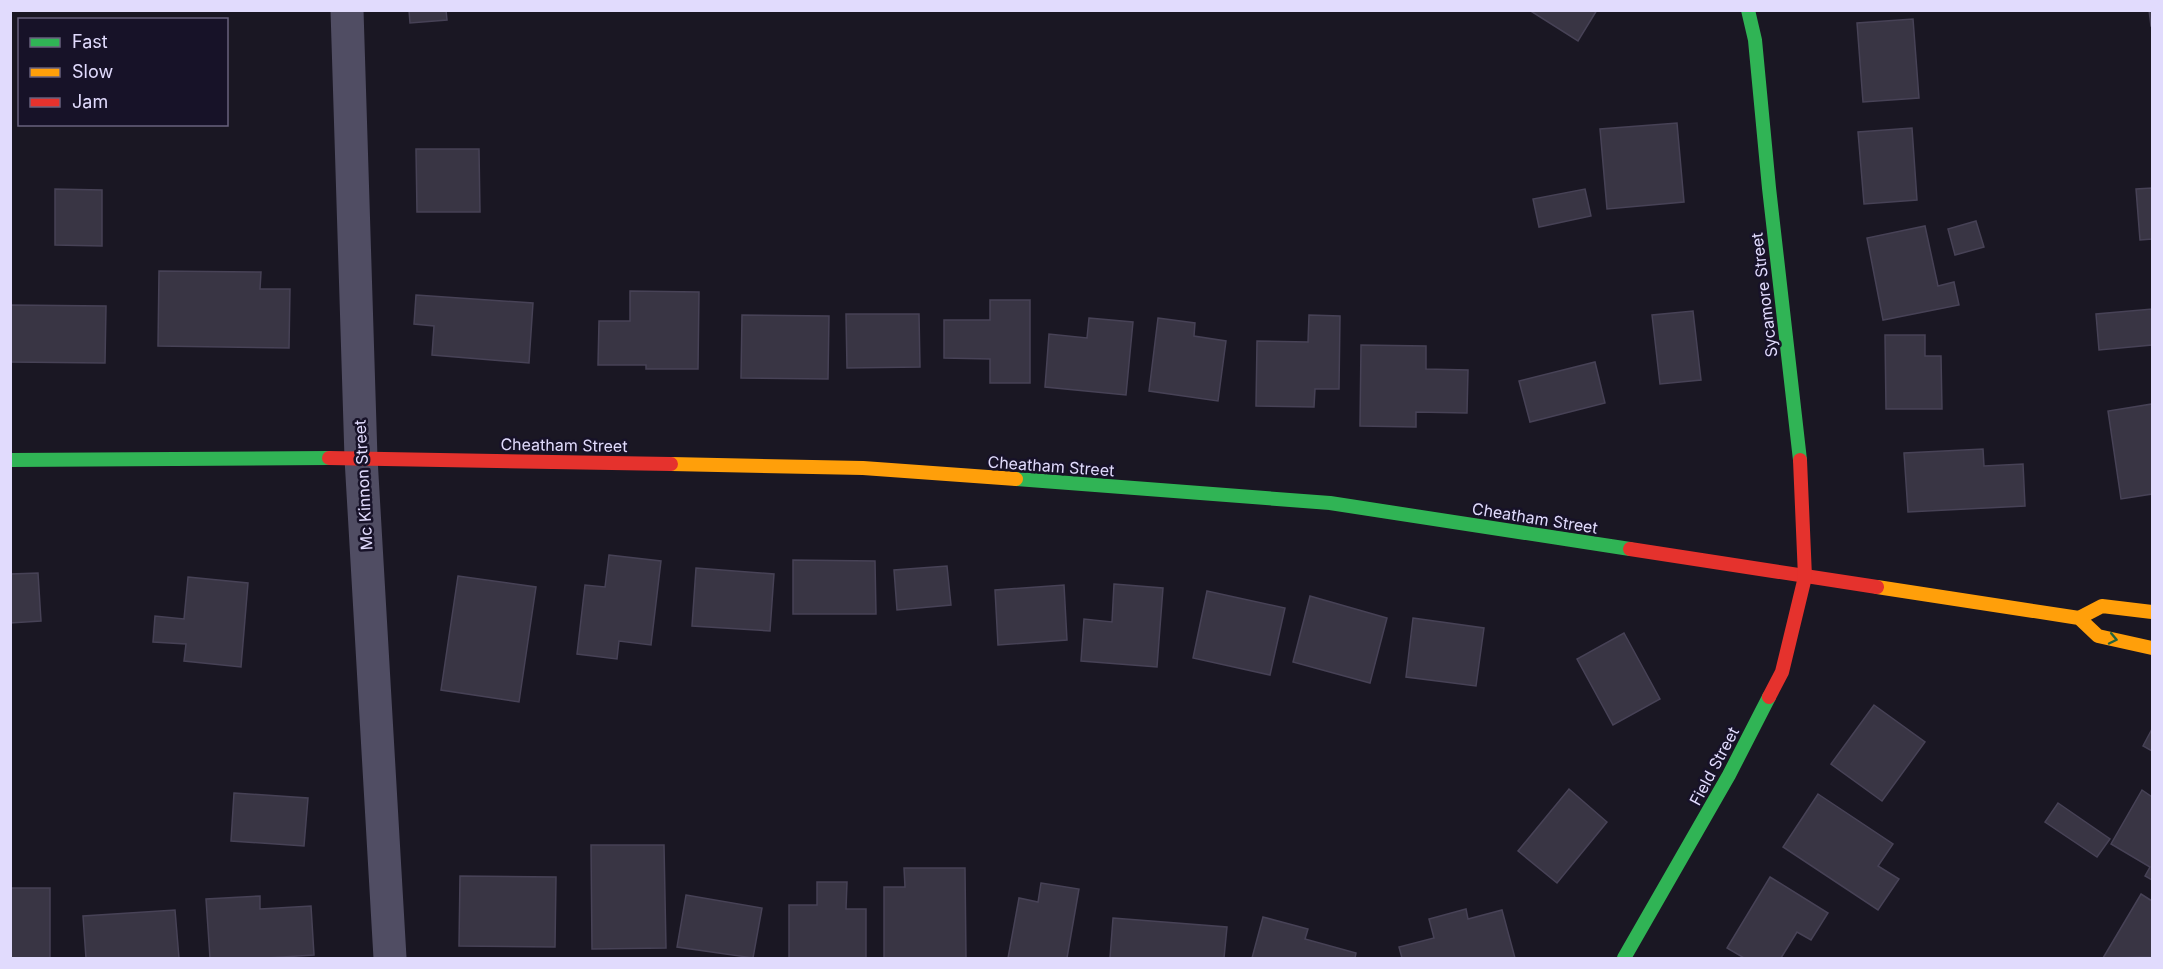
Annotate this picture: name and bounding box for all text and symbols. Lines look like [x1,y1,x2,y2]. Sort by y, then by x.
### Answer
legend [18,18,228,126]
text: Fast [72,31,108,52]
text: Slow [72,61,113,82]
text: Jam [72,91,108,112]
street label: Sycamore Street [1746,231,1782,359]
street label: Mc Kinnon Street [350,419,376,551]
street label: Cheatham Street [500,434,628,456]
street label: Cheatham Street [987,452,1115,480]
street label: Cheatham Street [1471,498,1599,538]
one-way arrow [2107,632,2117,645]
street label: Field Street [1685,723,1743,809]

